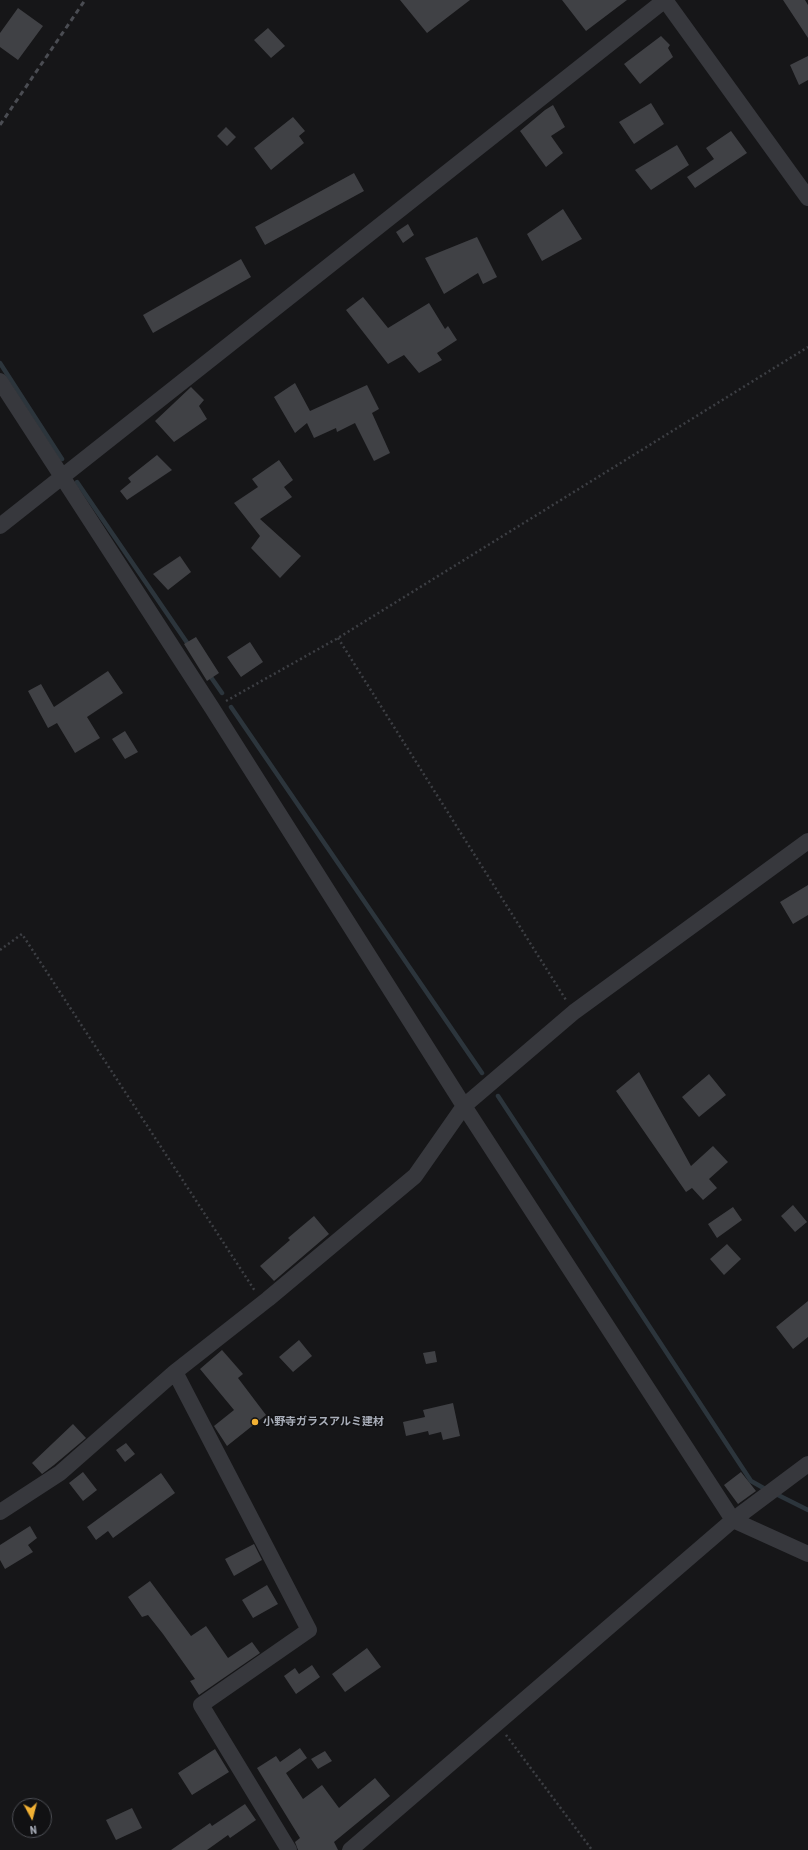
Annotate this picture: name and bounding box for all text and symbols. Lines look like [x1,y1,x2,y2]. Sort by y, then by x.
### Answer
place label: 小野寺ガラスアルミ建材 [263,1415,384,1429]
marker: 小野寺ガラスアルミ建材 [250,1417,260,1427]
north arrow [12,1798,52,1838]
text: N [29,1823,38,1836]

